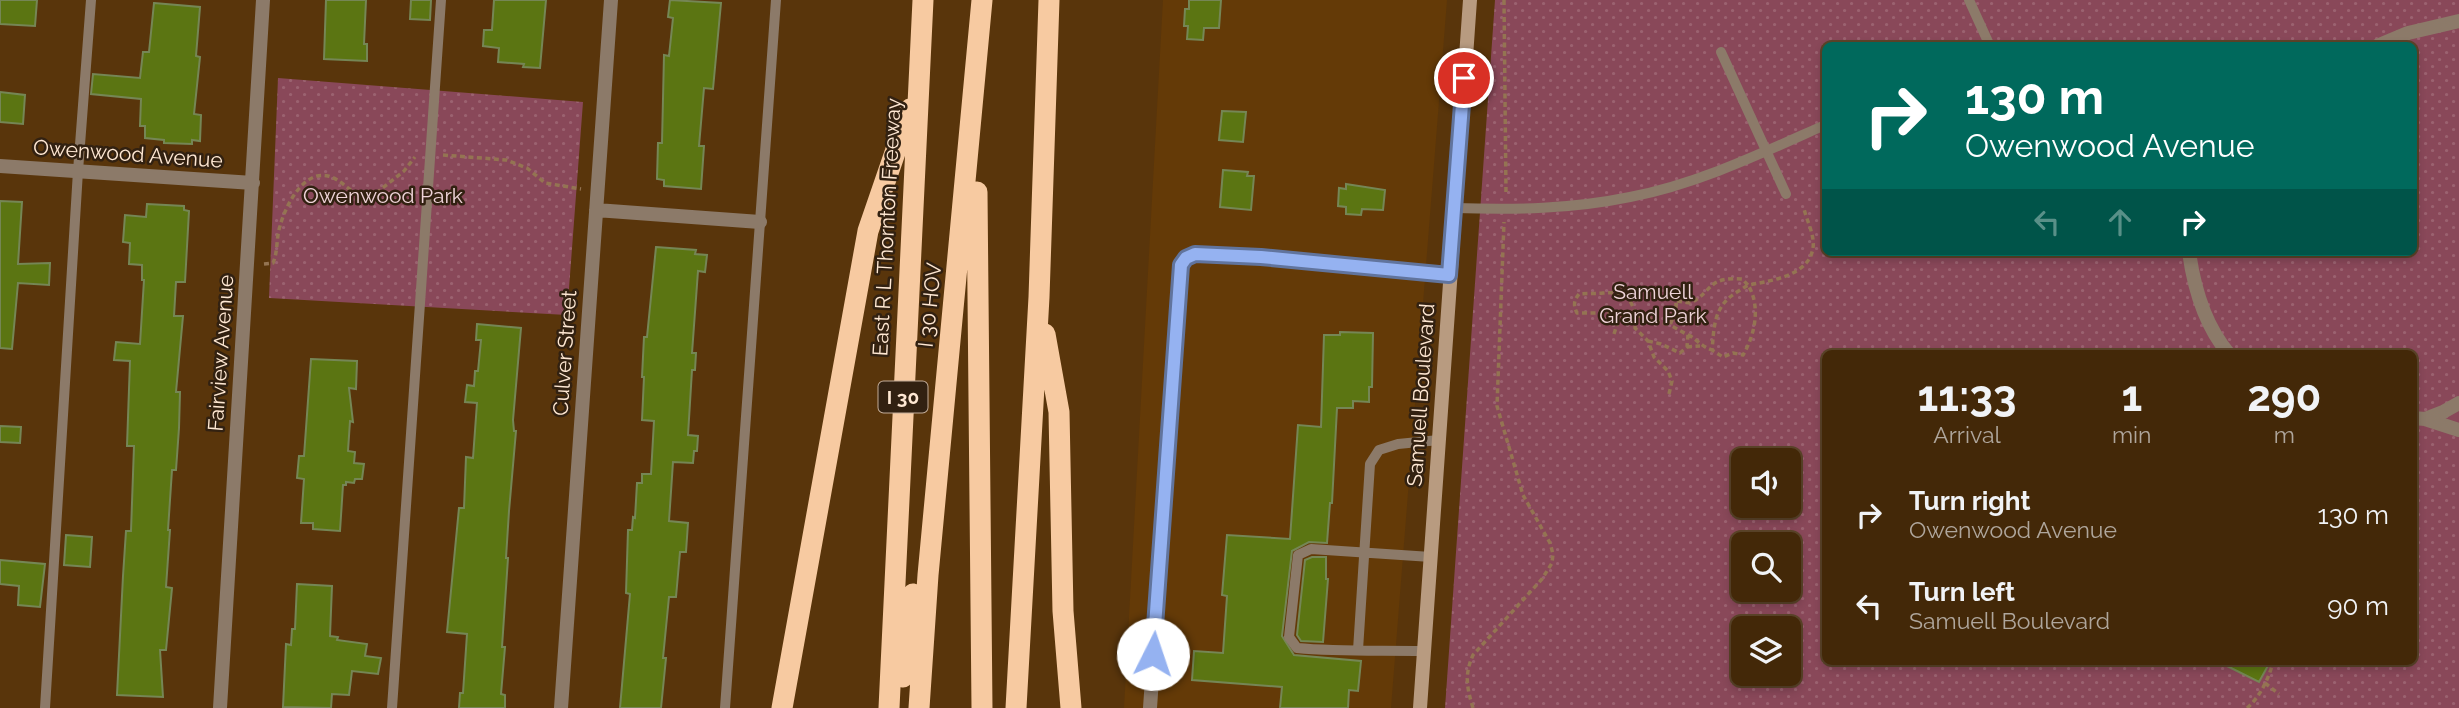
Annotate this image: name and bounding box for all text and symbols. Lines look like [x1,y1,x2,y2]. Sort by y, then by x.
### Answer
pin [1434,48,1494,108]
icon: arrive [1445,59,1483,97]
text: 130 m [1965,68,2104,125]
icon: right [1850,70,1941,161]
street label: East R L Thornton Freeway [867,97,906,357]
text: Owenwood Avenue [1965,127,2254,164]
street label: Owenwood Avenue [32,134,224,173]
park label: Owenwood Park [303,183,463,208]
icon: left [2028,203,2066,241]
icon: ahead [2101,203,2139,241]
icon: right [2174,203,2212,241]
street label: I 30 HOV [913,261,946,348]
street label: Fairview Avenue [203,274,238,432]
park label: Samuell Grand Park [1599,279,1707,328]
street label: Culver Street [548,289,581,417]
street label: Samuell Boulevard [1402,302,1439,487]
text: 11:33 [1918,372,2016,421]
text: 1 [2121,372,2142,421]
text: 290 [2247,372,2321,421]
road number: I 30 [878,382,928,412]
text: Arrival [1933,421,2001,448]
text: min [2112,421,2152,448]
text: m [2274,421,2295,448]
map controls [1731,448,1801,686]
button: sound [1731,448,1801,518]
text: Turn right [1909,486,2030,516]
icon: right [1850,496,1888,534]
text: 130 m [2318,500,2389,530]
text: Owenwood Avenue [1909,516,2117,543]
button: search [1731,532,1801,602]
text: Turn left [1909,577,2015,607]
icon: left [1850,587,1888,625]
text: 90 m [2327,591,2389,621]
text: Samuell Boulevard [1909,607,2110,634]
button: layers [1731,616,1801,686]
position arrow [1116,617,1190,691]

